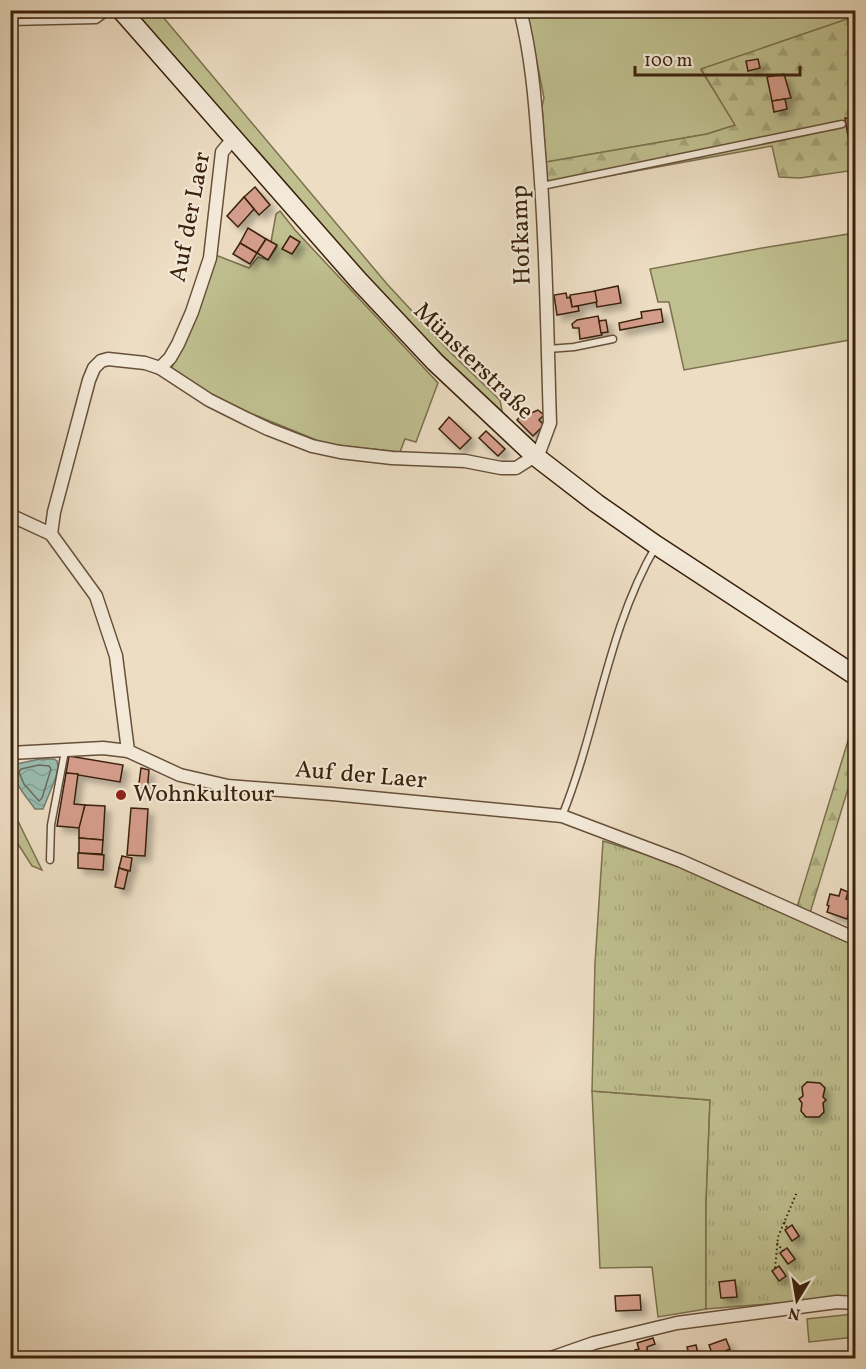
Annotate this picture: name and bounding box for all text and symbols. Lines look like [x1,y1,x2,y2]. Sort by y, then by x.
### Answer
scale bar [635,39,800,77]
text: 100 m [644,49,693,74]
street label: Auf der Laer [162,149,220,285]
street label: Hofkamp [503,184,541,286]
street label: Münsterstraße [405,296,541,428]
street label: Auf der Laer [294,753,428,799]
place label: Wohnkultour [133,778,275,812]
marker: Wohnkultour [114,788,128,802]
north arrow [767,1270,827,1330]
text: N [786,1301,802,1325]

